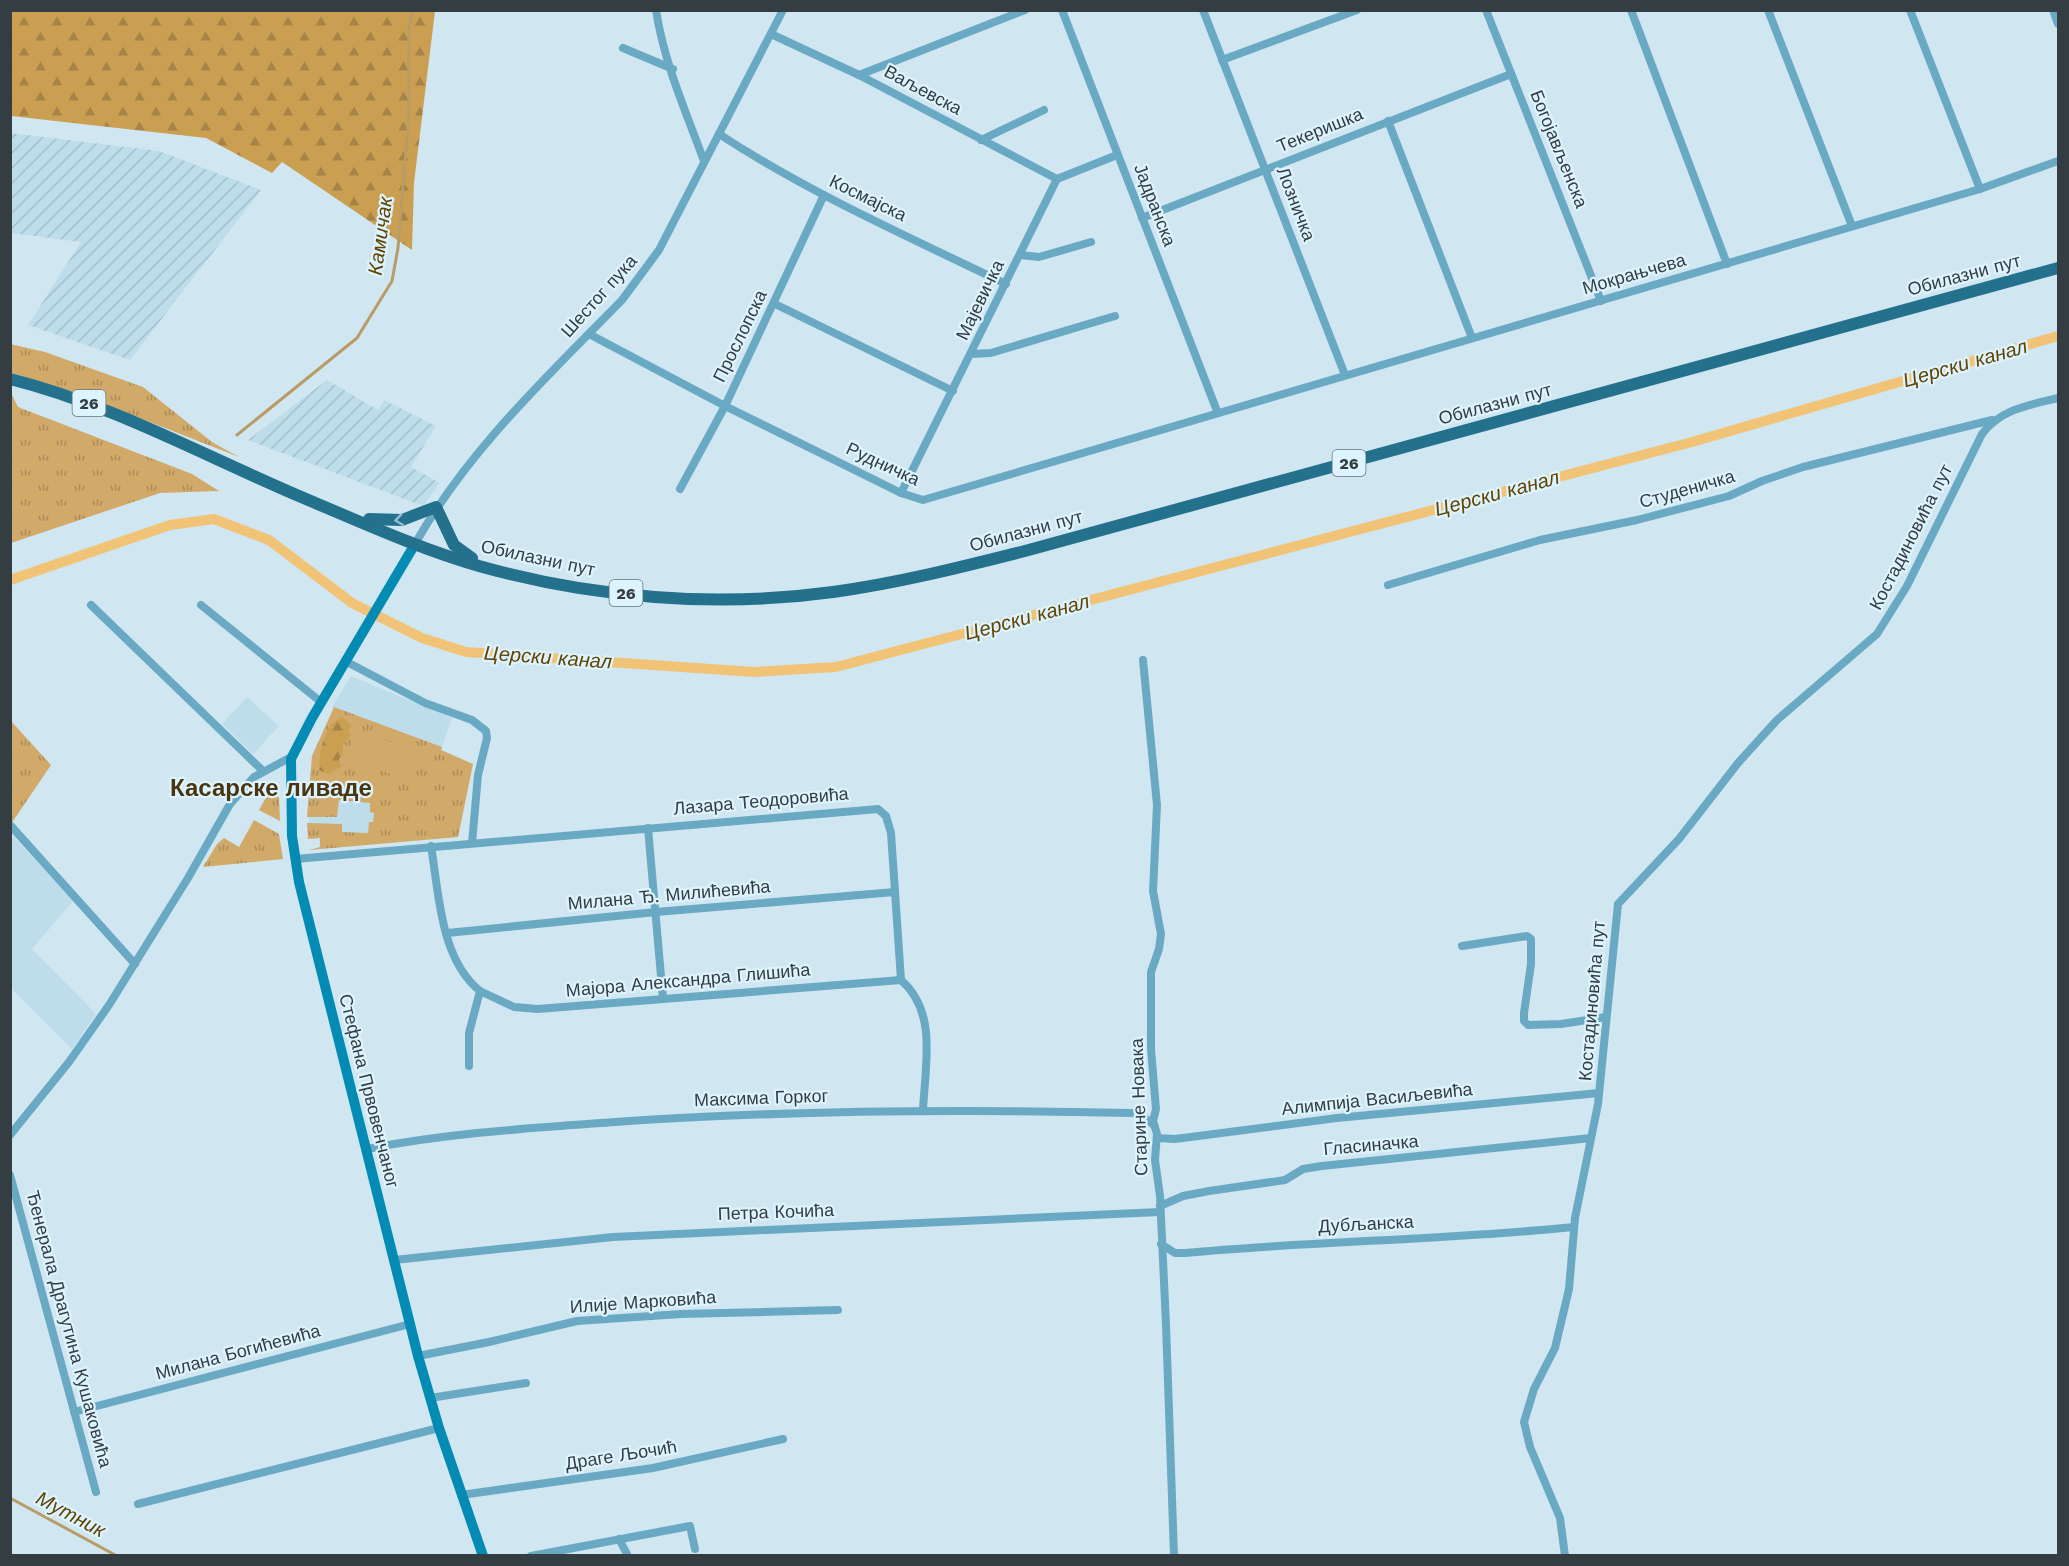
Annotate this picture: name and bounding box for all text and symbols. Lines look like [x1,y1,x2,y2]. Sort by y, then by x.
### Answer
street label: Ваљевска [881,60,967,119]
street label: Богојављенска [1526,87,1593,212]
street label: Текеришка [1274,102,1367,156]
street label: Јадранска [1130,161,1181,250]
street label: Лозничка [1273,164,1321,245]
street label: Космајска [826,170,911,226]
water label: Камичак [363,194,398,277]
street label: Мокрањчева [1580,248,1689,298]
street label: Обилазни пут [1905,249,2023,300]
street label: Шестог пука [556,250,642,341]
street label: Мајевичка [951,255,1008,343]
street label: Прослопска [708,285,771,385]
water label: Церски канал [1900,334,2030,392]
street label: Обилазни пут [1436,378,1554,429]
road number: 26 [72,390,106,416]
street label: Рудничка [843,437,924,490]
road number: 26 [1332,450,1366,476]
street label: Костадиновића пут [1865,460,1956,613]
water label: Церски канал [1432,465,1562,521]
street label: Студеничка [1637,465,1738,512]
street label: Обилазни пут [967,505,1085,556]
one-way arrow [395,513,404,525]
street label: Обилазни пут [479,535,597,580]
road number: 26 [610,580,642,606]
water label: Церски канал [962,589,1092,645]
water label: Церски канал [483,641,613,673]
district label: Касарске ливаде [170,774,372,802]
street label: Лазара Теодоровића [672,782,850,819]
street label: Милана Ђ. Милићевића [567,875,772,914]
street label: Костадиновића пут [1574,920,1609,1082]
street label: Мајора Александра Глишића [565,958,812,1001]
street label: Стефана Првовенчаног [335,992,404,1191]
street label: Старине Новака [1126,1037,1151,1176]
street label: Алимпија Васиљевића [1280,1078,1474,1119]
street label: Максима Горког [694,1085,829,1110]
street label: Гласиначка [1322,1130,1420,1159]
street label: Ђенерала Драгутина Кушаковића [22,1188,117,1471]
street label: Петра Кочића [717,1199,835,1224]
street label: Дубљанска [1318,1210,1415,1236]
street label: Илије Марковића [569,1286,718,1317]
street label: Милана Богићевића [153,1319,324,1384]
street label: Драге Љочић [564,1435,678,1474]
water label: Мутник [32,1486,111,1543]

